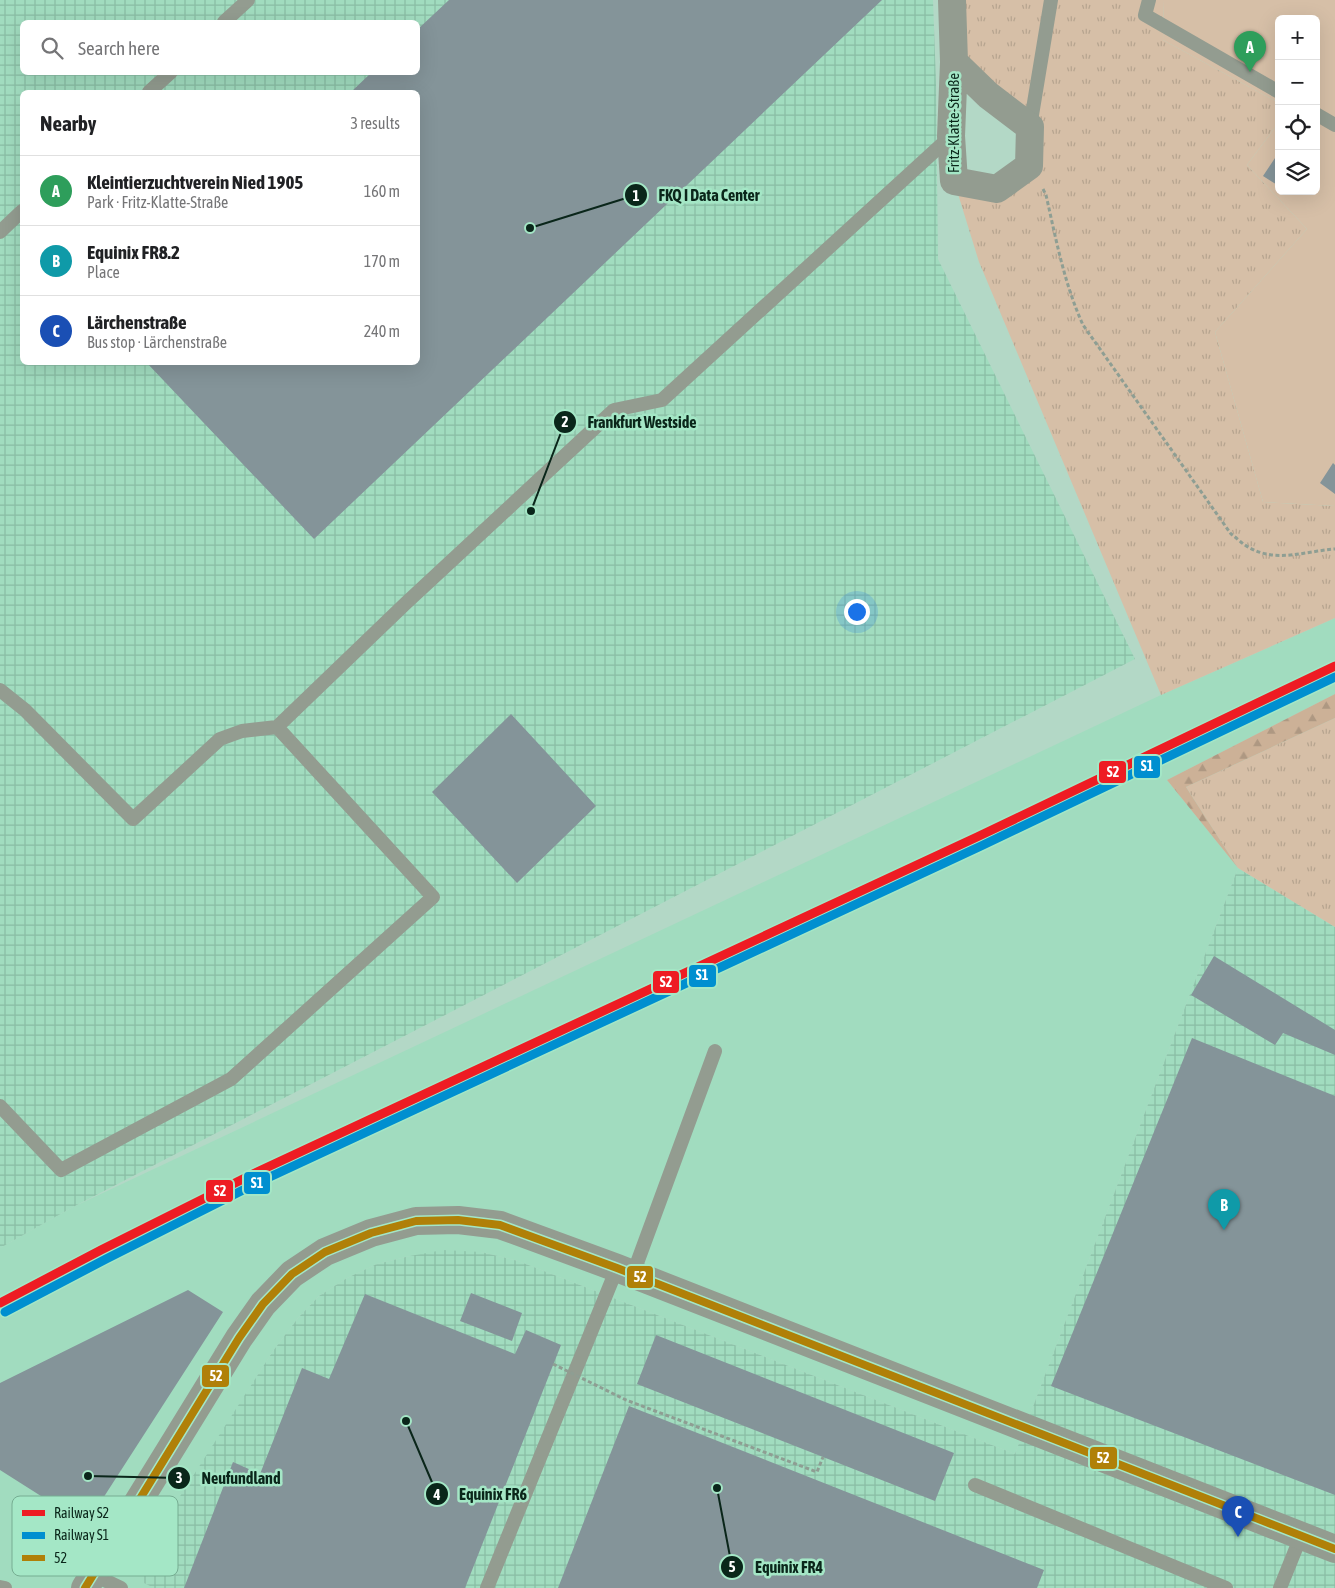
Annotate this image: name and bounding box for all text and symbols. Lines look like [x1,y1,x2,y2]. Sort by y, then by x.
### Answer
map controls [1275,15,1320,195]
button: + [1275,15,1320,60]
search box [20,20,420,75]
pin: A [1234,31,1266,72]
icon: search [38,34,66,62]
text: Search here [78,37,160,59]
button: − [1275,60,1320,105]
street label: Fritz-Klatte-Straße [945,73,962,173]
button: locate [1275,105,1320,150]
text: Nearby [40,111,96,135]
text: 3 results [350,114,400,132]
button: layers [1275,150,1320,195]
text: Kleintierzuchtverein Nied 1905 [87,171,303,193]
callout: FKQ I Data Center [624,180,770,211]
text: A [52,182,60,200]
text: 160 m [364,182,400,200]
text: FKQ I Data Center [659,186,760,204]
text: 1 [632,187,640,204]
text: Park · Fritz-Klatte-Straße [87,193,228,211]
text: Equinix FR8.2 [87,241,180,263]
text: B [52,252,60,270]
text: 170 m [364,252,400,270]
text: Place [87,263,120,281]
text: Lärchenstraße [87,311,187,333]
text: C [52,322,60,340]
text: 240 m [364,322,400,340]
text: Bus stop · Lärchenstraße [87,333,227,351]
callout: Frankfurt Westside [552,406,706,437]
text: 2 [561,413,569,430]
text: Frankfurt Westside [587,413,697,431]
your location [844,599,870,625]
line badge: S1 [1133,755,1161,779]
text: S1 [1141,758,1154,774]
line badge: S2 [1098,760,1127,784]
text: S2 [1107,764,1120,780]
line badge: S1 [688,964,717,988]
text: S1 [696,967,709,983]
line badge: S2 [652,970,680,994]
text: S2 [660,974,673,990]
line badge: S1 [243,1171,271,1195]
text: S1 [251,1175,264,1191]
line badge: S2 [205,1179,234,1203]
text: S2 [214,1183,227,1199]
pin: B [1208,1189,1240,1230]
line badge: 52 [626,1265,654,1289]
text: 52 [633,1269,647,1285]
line badge: 52 [201,1364,230,1388]
text: 52 [209,1368,223,1384]
line badge: 52 [1089,1446,1118,1470]
text: 52 [1096,1450,1110,1466]
callout: Neufundland [166,1463,290,1494]
text: 3 [175,1469,183,1486]
text: Neufundland [202,1469,281,1487]
callout: Equinix FR6 [424,1479,537,1510]
text: Equinix FR6 [459,1485,527,1503]
text: 4 [432,1486,441,1503]
legend [12,1496,178,1576]
pin: C [1222,1496,1254,1537]
text: Railway S2 [54,1505,109,1521]
text: Railway S1 [54,1527,109,1543]
text: 52 [54,1550,67,1566]
callout: Equinix FR4 [720,1551,833,1582]
text: 5 [728,1558,736,1575]
text: Equinix FR4 [755,1558,823,1576]

